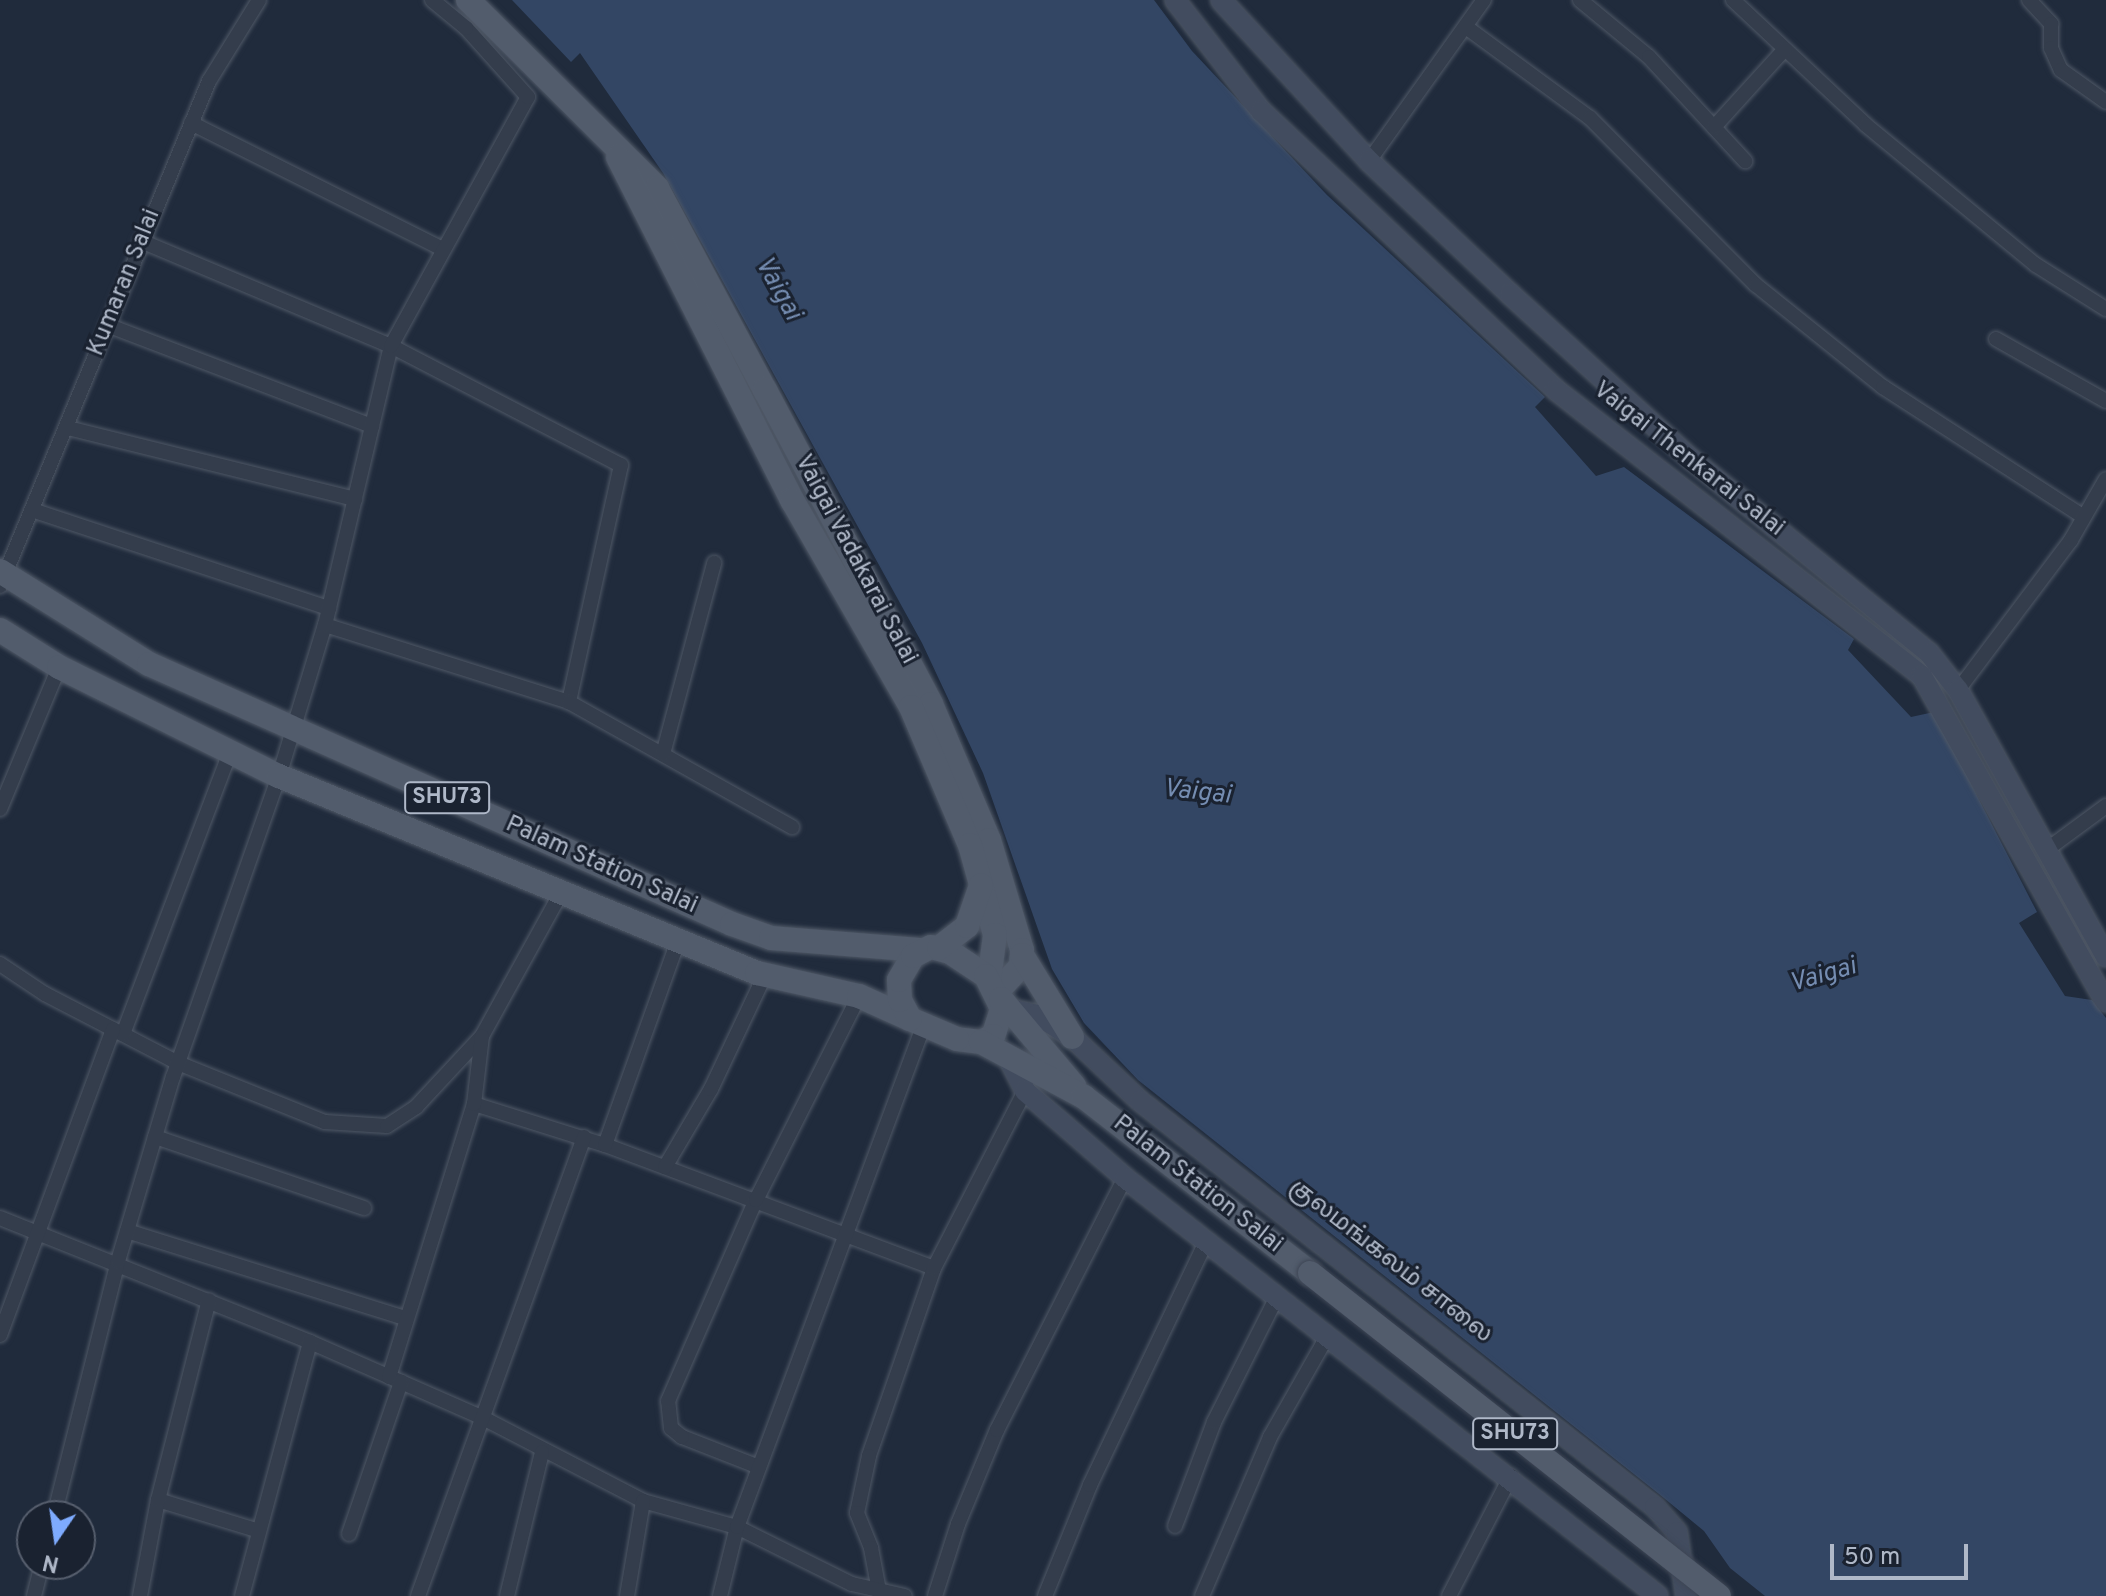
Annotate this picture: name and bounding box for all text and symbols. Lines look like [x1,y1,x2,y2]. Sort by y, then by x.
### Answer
street label: Kumaran Salai [82,205,168,361]
water label: Vaigai [747,252,807,326]
street label: Vaigai Thenkarai Salai [1586,376,1790,544]
street label: Vaigai Vadakarai Salai [787,450,923,670]
water label: Vaigai [1162,774,1232,812]
road number: SHU73 [403,780,491,816]
street label: Palam Station Salai [501,811,701,921]
water label: Vaigai [1786,952,1860,1000]
street label: Palam Station Salai [1107,1110,1287,1260]
street label: குலமங்கலம் சாலை [1283,1174,1497,1350]
road number: SHU73 [1471,1416,1559,1452]
north arrow [16,1500,96,1580]
scale bar [1834,1528,1972,1578]
text: 50 m [1844,1543,1900,1573]
text: N [40,1547,62,1577]

